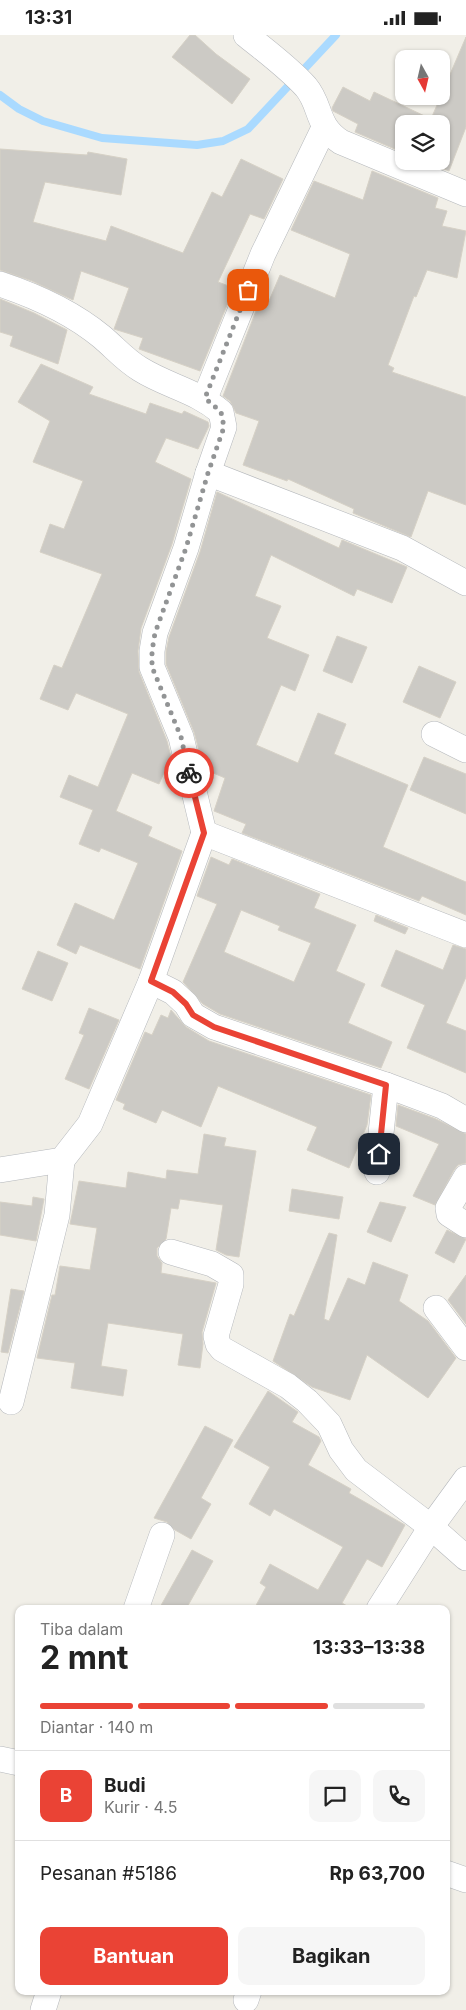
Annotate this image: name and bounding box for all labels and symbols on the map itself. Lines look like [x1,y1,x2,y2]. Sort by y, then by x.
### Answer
north arrow [395,50,450,105]
pin [227,269,269,311]
courier [164,748,214,798]
pin [358,1133,400,1175]

